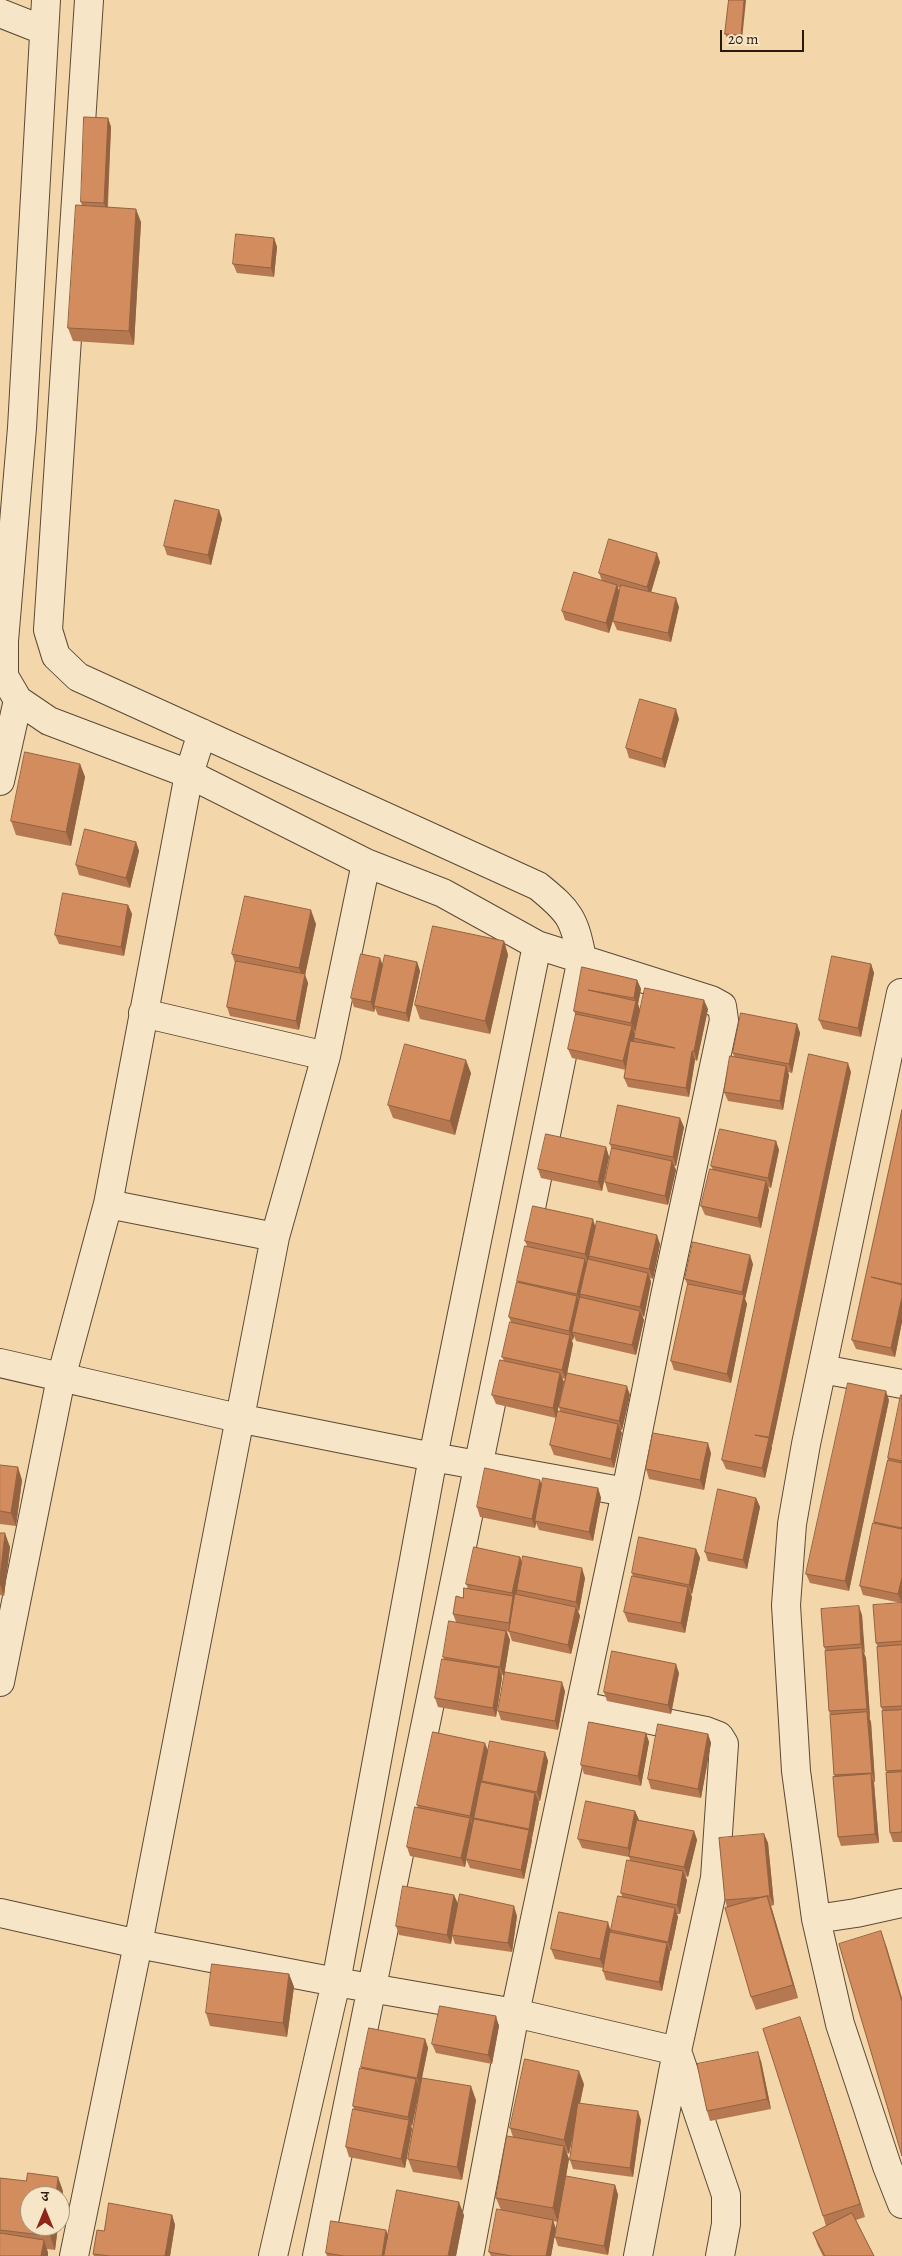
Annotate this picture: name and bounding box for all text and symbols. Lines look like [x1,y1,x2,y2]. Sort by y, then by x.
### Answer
scale bar [722,20,806,52]
text: 20 m [728,29,759,49]
north arrow [20,2186,70,2236]
text: उ [41,2187,49,2206]

